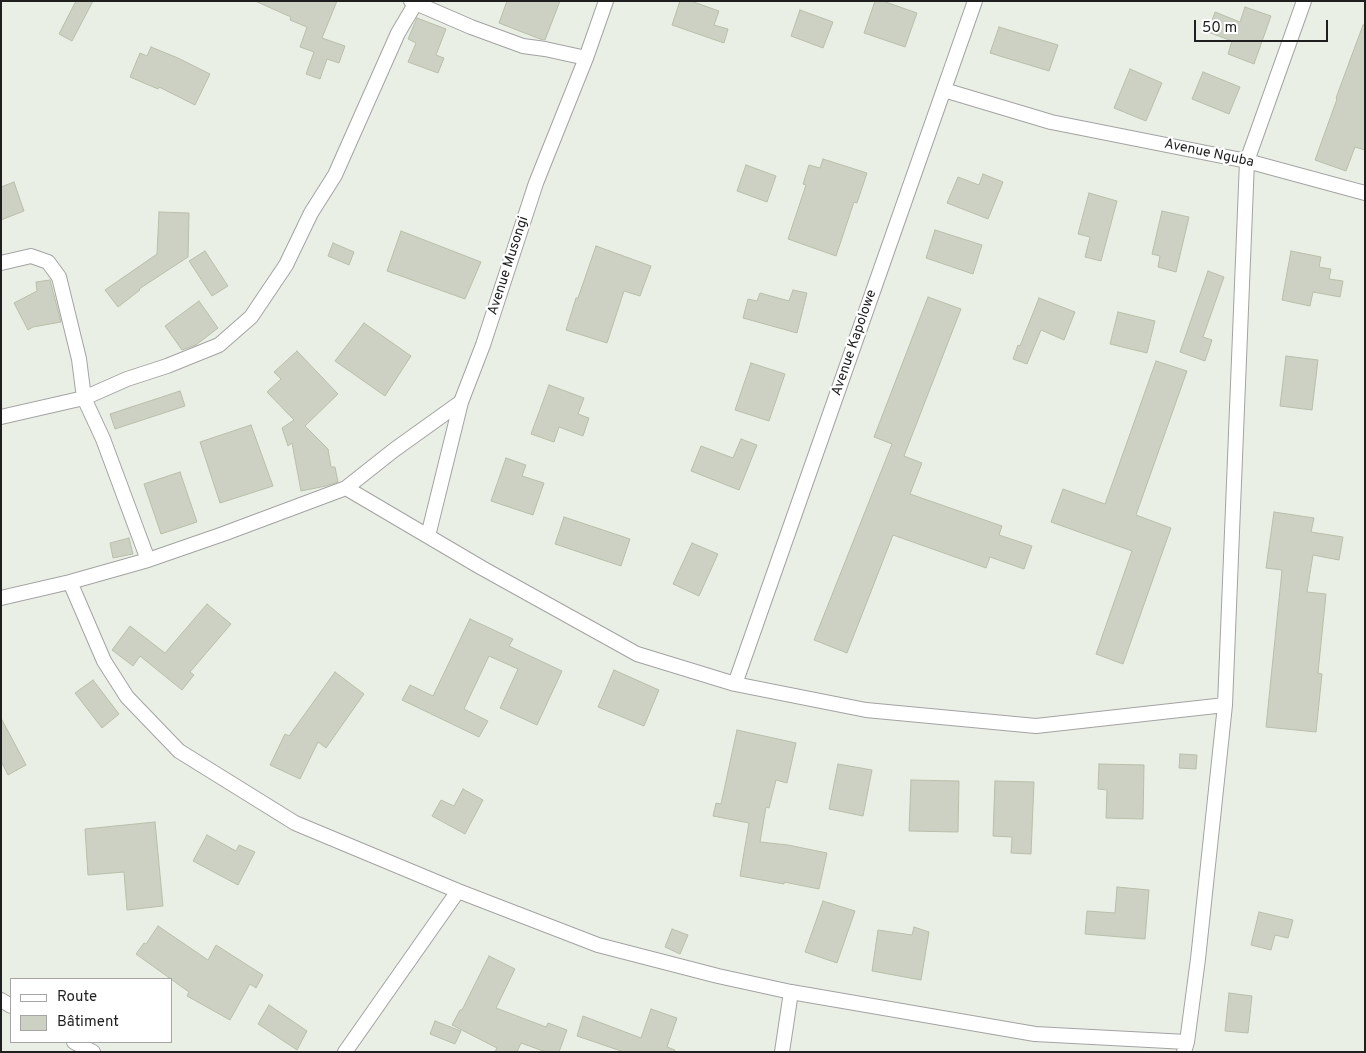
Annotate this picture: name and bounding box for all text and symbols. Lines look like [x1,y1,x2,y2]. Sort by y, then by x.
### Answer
scale bar [1196,10,1330,42]
text: 50 m [1202,19,1237,38]
street label: Avenue Nguba [1163,136,1255,172]
street label: Avenue Musongi [485,214,533,318]
street label: Avenue Kapolowe [829,288,881,398]
legend [10,978,172,1043]
text: Route [57,988,97,1007]
text: Bâtiment [57,1013,119,1032]

